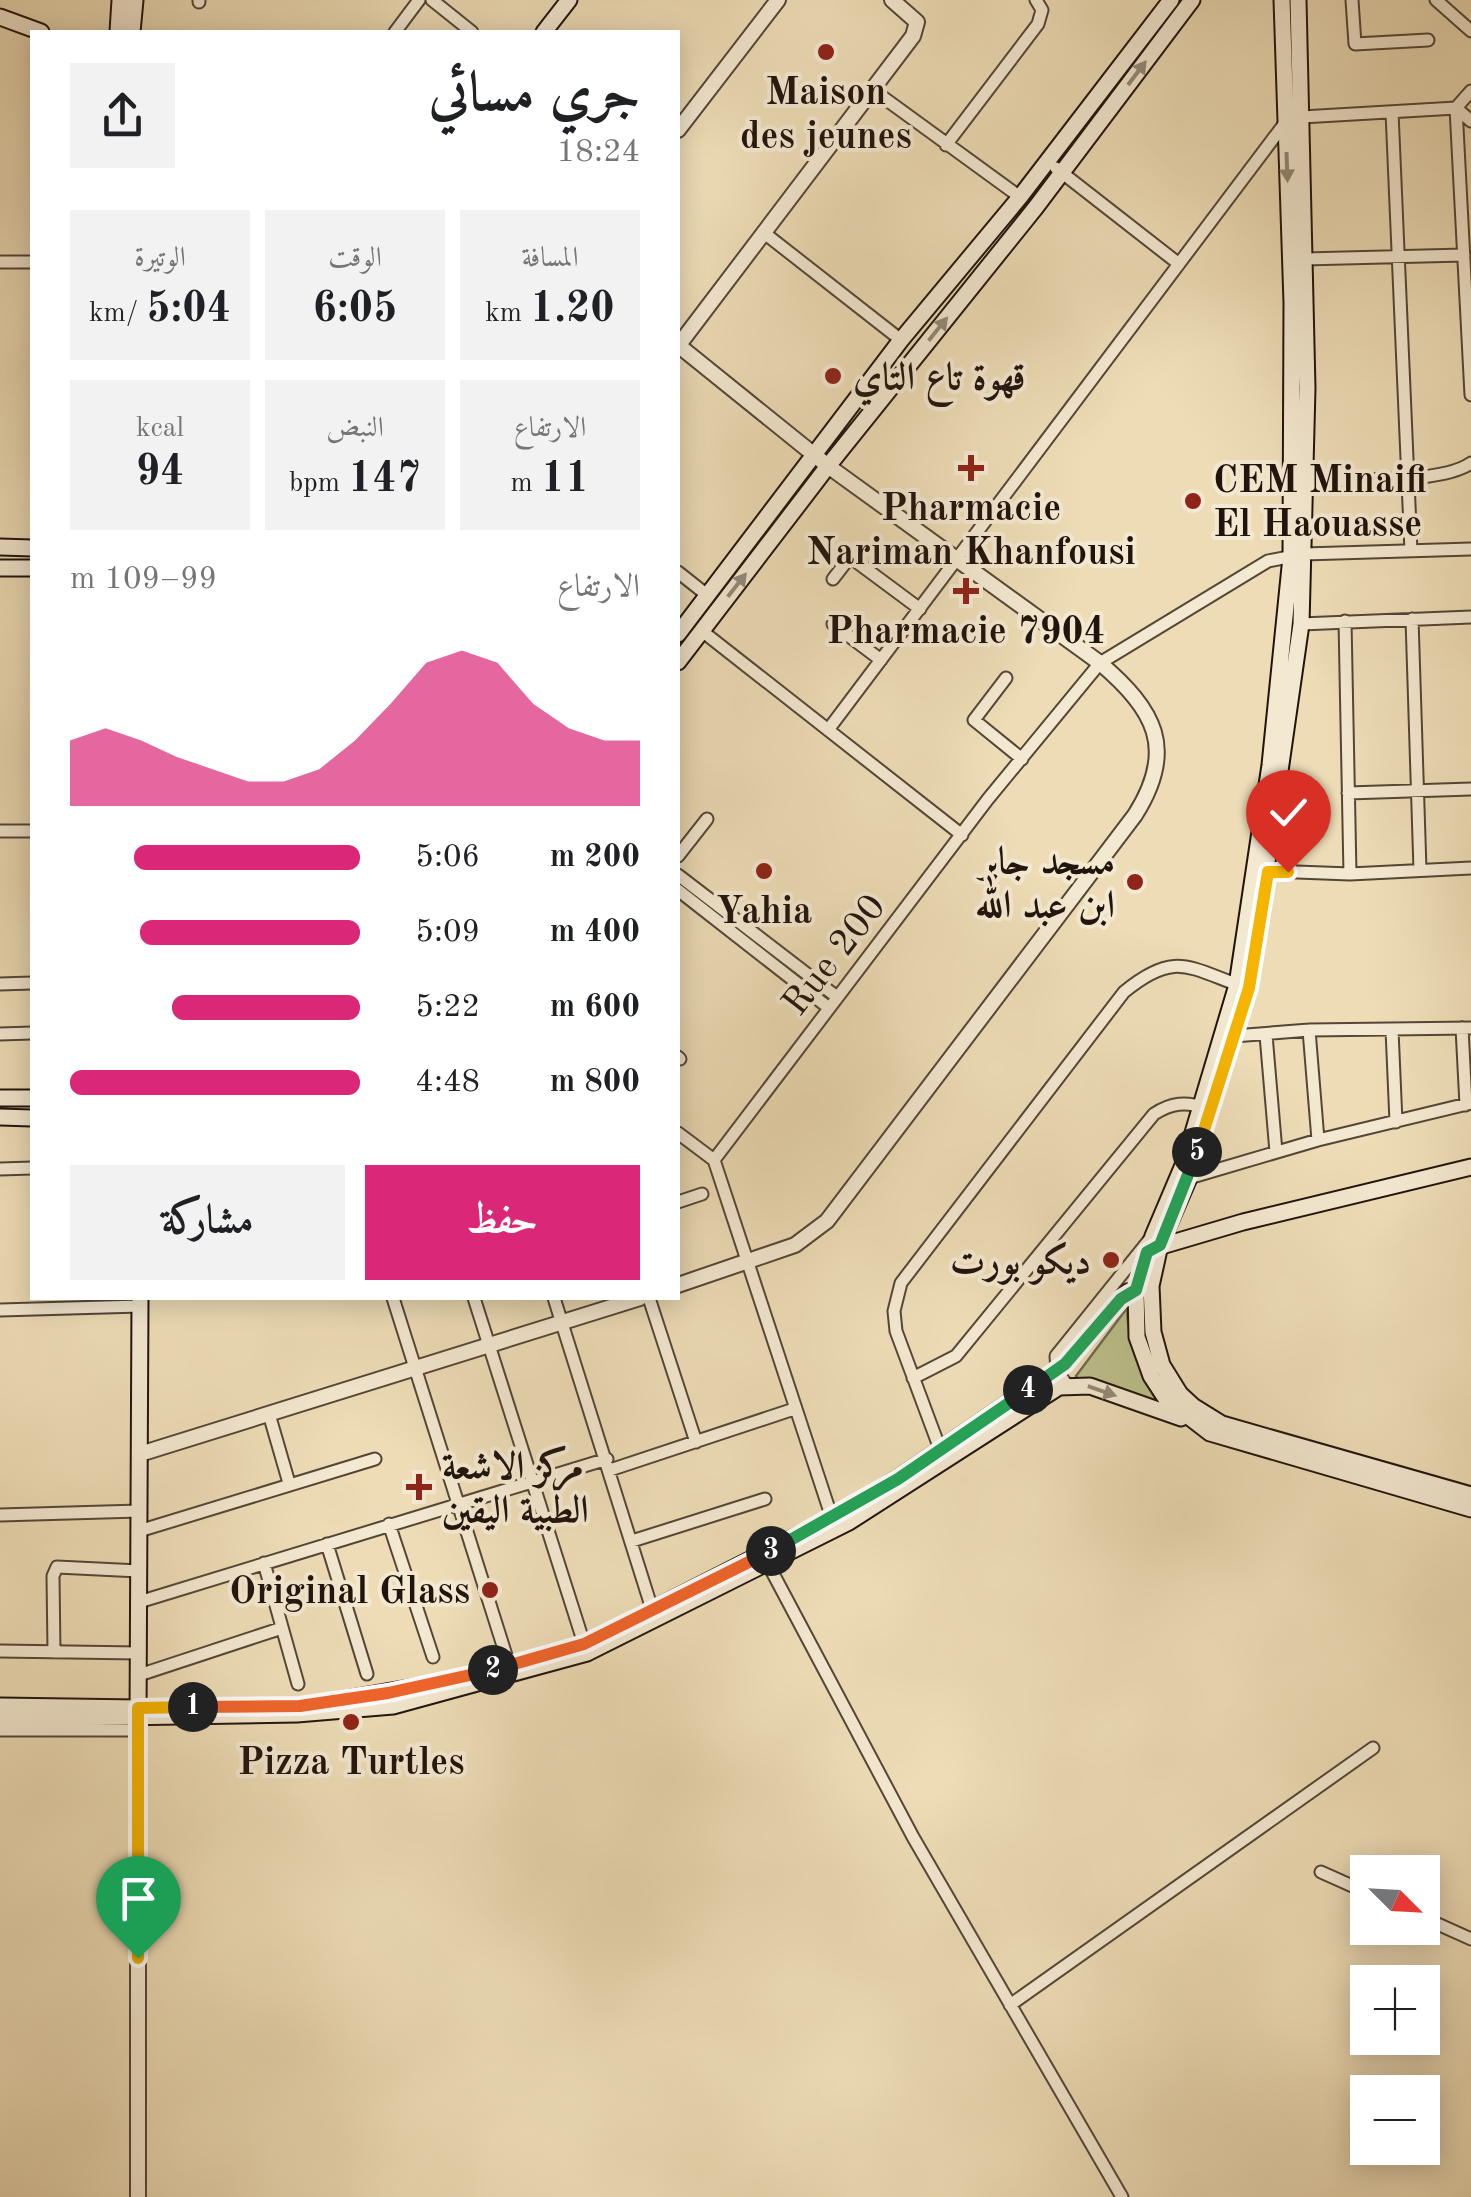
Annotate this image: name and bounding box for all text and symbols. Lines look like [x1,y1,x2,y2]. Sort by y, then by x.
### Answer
marker: Maison des jeunes [815,41,837,63]
one-way arrow [1126,60,1147,86]
button: share [70,63,175,168]
text: جري مسائي [429,68,640,123]
place label: Maison des jeunes [740,75,912,157]
text: 18:24 [557,137,640,169]
one-way arrow [1280,152,1296,184]
text: الوتيرة [134,245,186,273]
text: الوقت [328,245,382,273]
text: المسافة [521,245,579,273]
text: 5:04 [146,289,231,331]
text: 6:05 [313,289,397,331]
text: 1.20 [530,289,615,331]
text: /km [89,300,146,328]
text: km [485,300,530,328]
one-way arrow [927,317,948,343]
place label: قهوة تاع التاي [853,360,1026,407]
marker: قهوة تاع التاي [822,365,844,387]
text: kcal [136,415,184,443]
text: النبض [326,415,384,443]
text: الارتفاع [514,415,586,443]
text: 94 [136,452,184,494]
marker: Pharmacie Nariman Khanfousi [960,457,982,479]
text: 147 [348,459,421,501]
text: 11 [541,459,589,501]
place label: CEM Minaifi El Haouasse [1213,463,1427,545]
text: bpm [289,470,348,498]
text: m [511,470,541,498]
marker: CEM Minaifi El Haouasse [1182,490,1204,512]
place label: Pharmacie Nariman Khanfousi [806,491,1136,573]
text: 99–109 m [70,564,217,596]
text: الارتفاع [557,572,640,604]
one-way arrow [726,572,746,598]
marker: Pharmacie 7904 [955,580,977,602]
place label: Pharmacie 7904 [826,614,1106,652]
pin [1246,770,1331,873]
icon: check [1261,785,1316,840]
text: 5:06 [415,842,480,874]
text: 200 m [550,842,640,874]
place label: مسجد جابر ابن عبد الله [975,844,1115,927]
marker: Yahia [753,860,775,882]
marker: مسجد جابر ابن عبد الله [1124,871,1146,893]
street label: Rue 200 [777,888,894,1023]
place label: Yahia [716,894,812,932]
text: 5:09 [415,917,480,949]
text: 400 m [550,917,640,949]
text: 5:22 [415,992,480,1024]
text: 600 m [550,992,640,1024]
text: 4:48 [415,1067,480,1099]
text: 800 m [550,1067,640,1099]
pin: 5 [1172,1127,1222,1177]
text: 5 [1189,1138,1205,1166]
button: مشاركة [70,1165,345,1280]
button: حفظ [365,1165,640,1280]
place label: ديكو بورت [950,1241,1091,1285]
marker: ديكو بورت [1100,1249,1122,1271]
pin: 4 [1003,1365,1053,1415]
text: 4 [1020,1376,1036,1404]
one-way arrow [1088,1384,1118,1399]
place label: مركز الاشعة الطبية اليقين [442,1445,589,1532]
marker: مركز الاشعة الطبية اليقين [406,1474,432,1500]
pin: 3 [746,1526,796,1576]
text: 3 [763,1537,779,1565]
place label: Original Glass [229,1574,470,1612]
marker: Original Glass [479,1579,501,1601]
pin: 2 [468,1645,518,1695]
text: 2 [485,1656,501,1684]
pin: 1 [168,1682,218,1732]
text: 1 [185,1693,201,1721]
marker: Pizza Turtles [340,1711,362,1733]
place label: Pizza Turtles [237,1745,465,1783]
north arrow [1350,1855,1440,1945]
map controls [1350,1855,1440,2165]
pin [96,1856,181,1959]
icon: arrive [111,1871,166,1926]
button: + [1350,1965,1440,2055]
button: − [1350,2075,1440,2165]

